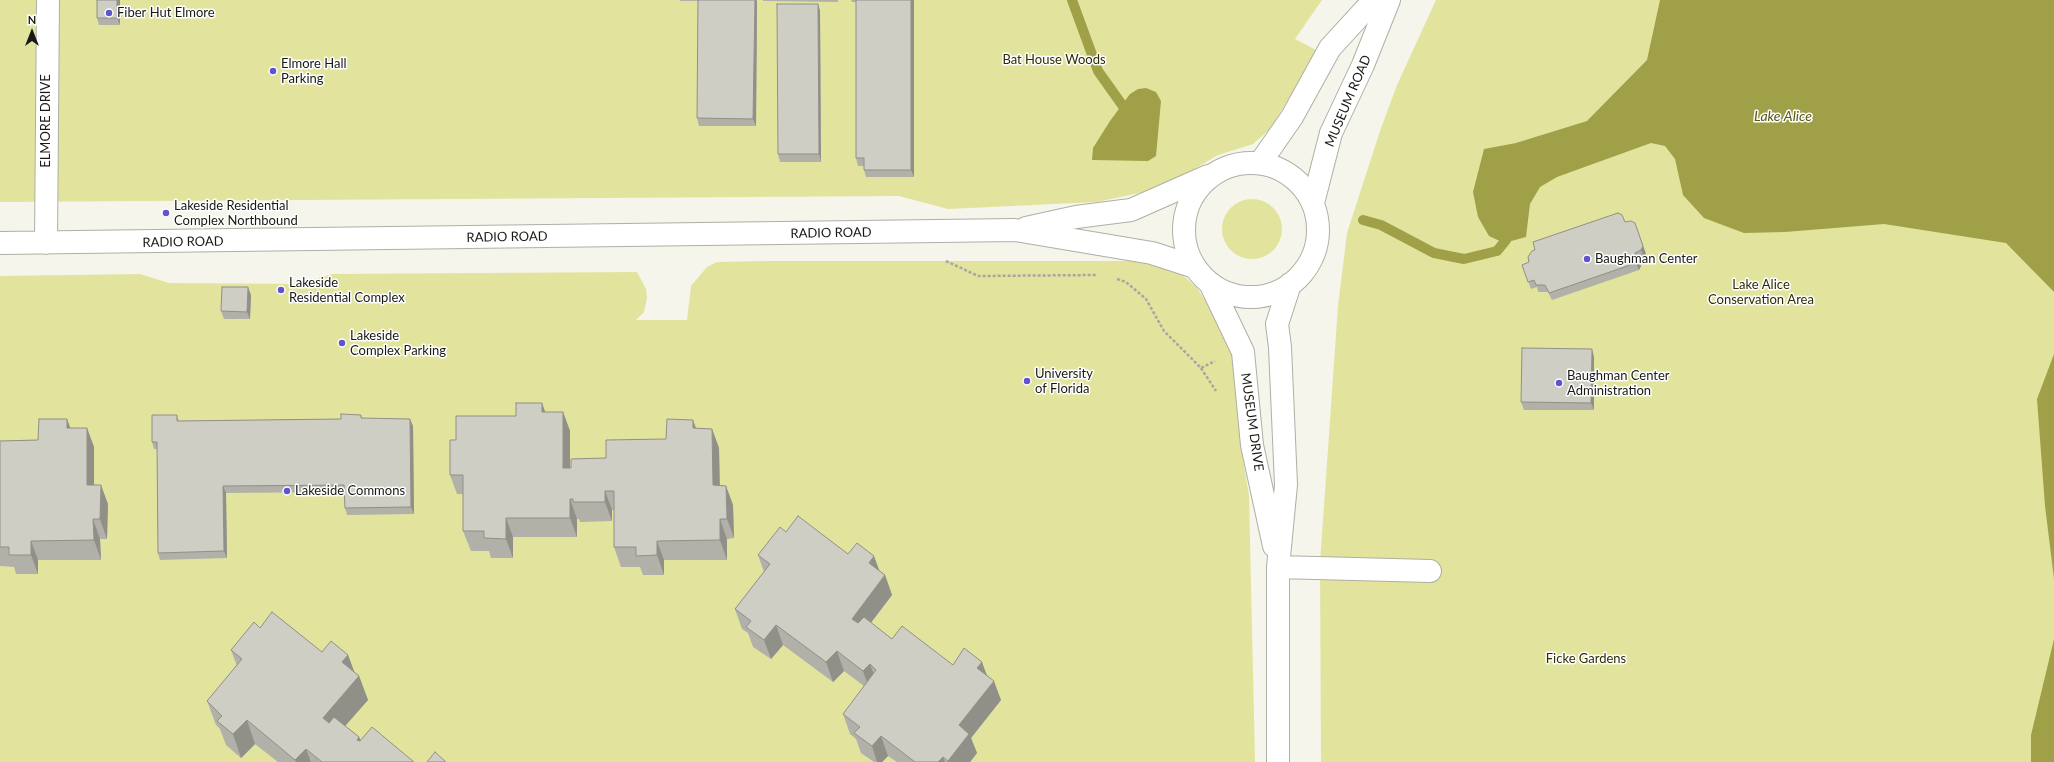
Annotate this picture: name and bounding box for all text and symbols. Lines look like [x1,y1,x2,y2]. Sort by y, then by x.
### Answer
place label: Fiber Hut Elmore [117,5,215,21]
marker: Fiber Hut Elmore [104,8,114,18]
north arrow [12,12,52,52]
text: N [28,13,36,26]
park label: Bat House Woods [1002,52,1106,68]
street label: MUSEUM ROAD [1322,53,1374,149]
place label: Elmore Hall Parking [281,56,347,87]
marker: Elmore Hall Parking [268,66,278,76]
street label: ELMORE DRIVE [38,74,54,168]
water label: Lake Alice [1754,108,1812,124]
place label: Lakeside Residential Complex Northbound [174,198,298,229]
marker: Lakeside Residential Complex Northbound [161,208,171,218]
street label: RADIO ROAD [790,224,872,242]
street label: RADIO ROAD [466,228,548,246]
street label: RADIO ROAD [142,233,224,251]
place label: Baughman Center [1595,251,1698,267]
marker: Baughman Center [1582,254,1592,264]
place label: Lakeside Residential Complex [289,275,405,306]
park label: Lake Alice Conservation Area [1708,277,1814,308]
marker: Lakeside Residential Complex [276,285,286,295]
place label: Lakeside Complex Parking [350,328,446,359]
marker: Lakeside Complex Parking [337,338,347,348]
place label: University of Florida [1035,366,1093,397]
place label: Baughman Center Administration [1567,368,1670,399]
street label: MUSEUM DRIVE [1237,372,1267,472]
marker: University of Florida [1022,376,1032,386]
marker: Baughman Center Administration [1554,378,1564,388]
place label: Lakeside Commons [295,483,405,499]
marker: Lakeside Commons [282,486,292,496]
park label: Ficke Gardens [1546,651,1626,667]

